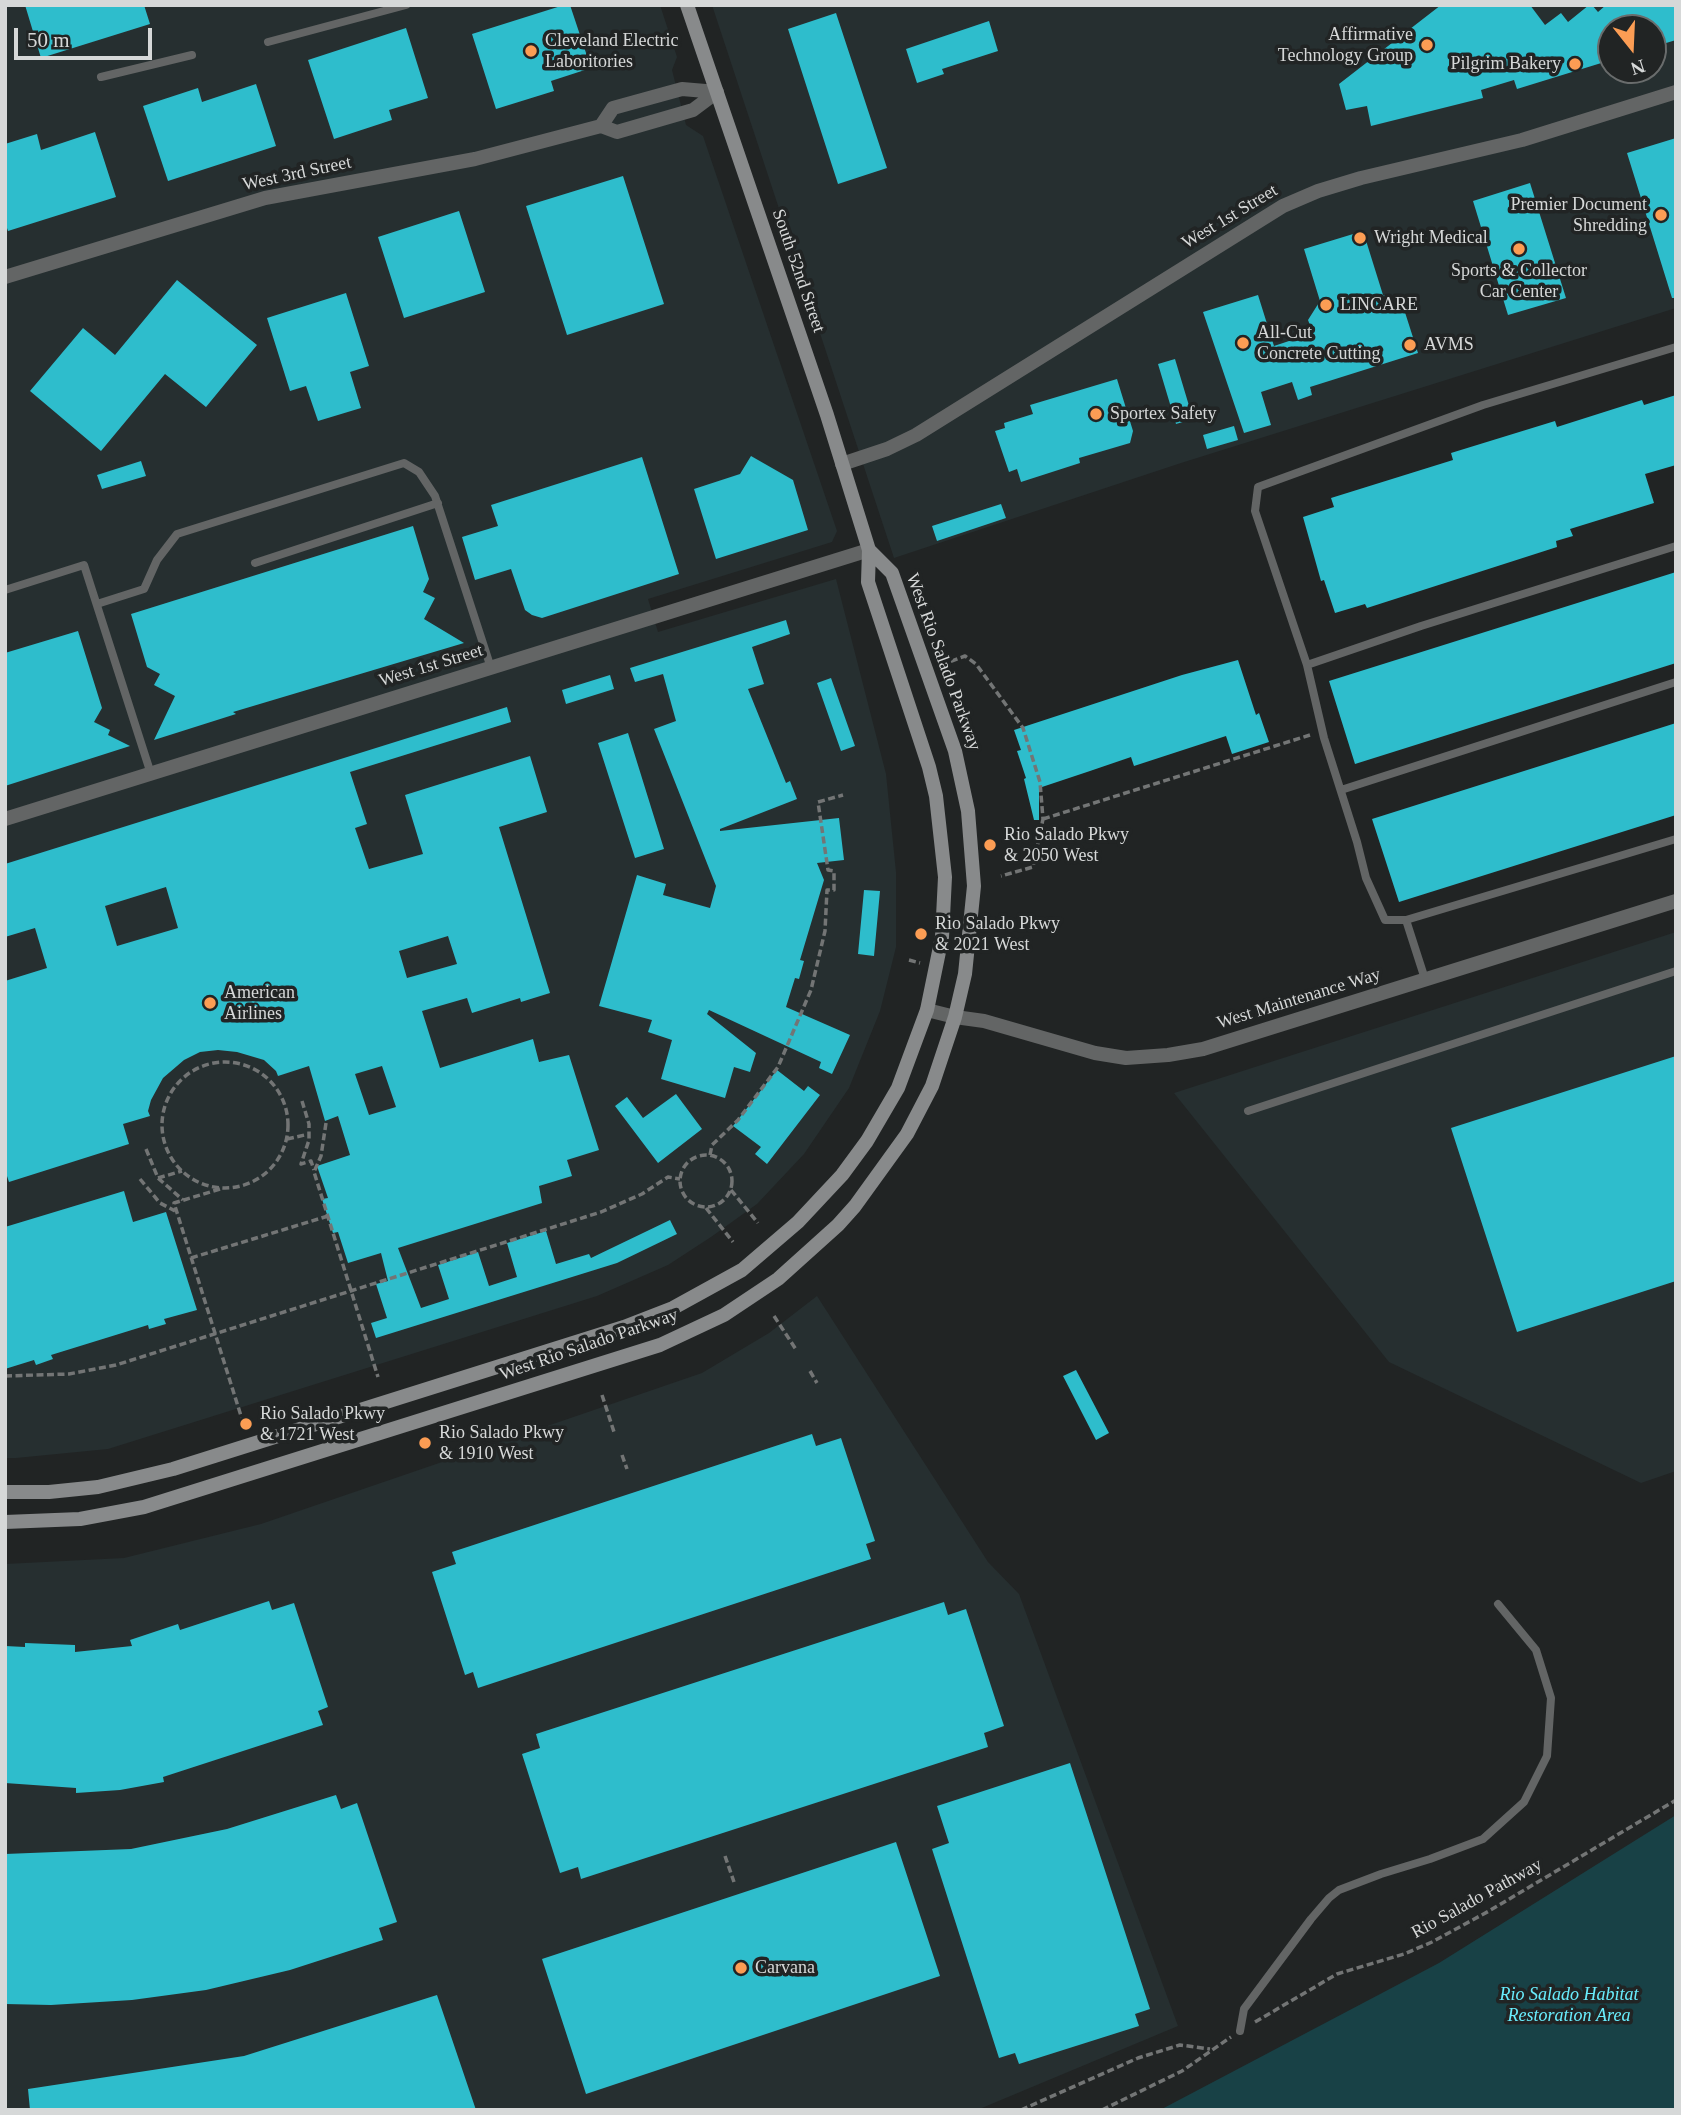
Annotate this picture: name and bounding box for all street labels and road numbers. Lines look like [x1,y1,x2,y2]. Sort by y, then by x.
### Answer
street label: West 3rd Street [241,152,353,196]
street label: West 1st Street [1178,180,1282,254]
street label: South 52nd Street [767,206,829,336]
street label: West Rio Salado Parkway [901,570,985,754]
street label: West 1st Street [376,640,486,692]
street label: West Maintenance Way [1215,964,1383,1034]
street label: West Rio Salado Parkway [497,1304,681,1386]
street label: Rio Salado Pathway [1408,1854,1546,1944]

